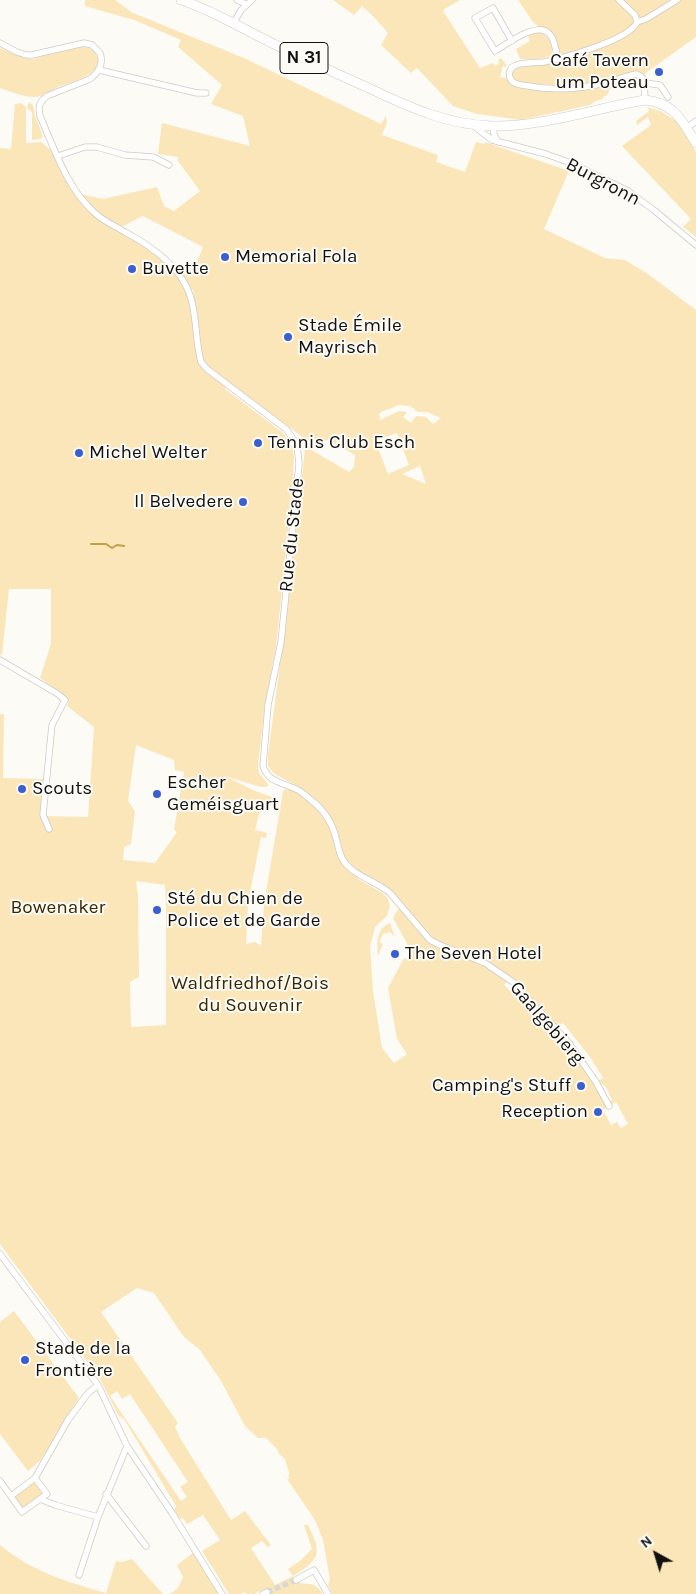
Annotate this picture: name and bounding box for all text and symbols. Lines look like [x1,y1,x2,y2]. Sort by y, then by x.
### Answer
road number: N 31 [280,42,328,74]
place label: Café Tavern um Poteau [550,50,649,94]
marker: Café Tavern um Poteau [653,66,665,78]
street label: Burgronn [562,153,644,211]
place label: Memorial Fola [235,246,357,268]
marker: Memorial Fola [219,251,231,263]
place label: Buvette [142,258,209,280]
marker: Buvette [126,263,138,275]
place label: Stade Émile Mayrisch [298,315,402,359]
marker: Stade Émile Mayrisch [282,331,294,343]
place label: Tennis Club Esch [268,432,415,454]
marker: Tennis Club Esch [252,437,264,449]
place label: Michel Welter [89,442,207,464]
marker: Michel Welter [73,447,85,459]
street label: Rue du Stade [275,477,309,593]
place label: Il Belvedere [134,491,233,513]
marker: Il Belvedere [237,496,249,508]
place label: Escher Geméisguart [167,772,279,816]
place label: Scouts [32,778,92,800]
marker: Scouts [16,783,28,795]
marker: Escher Geméisguart [151,788,163,800]
place label: Sté du Chien de Police et de Garde [167,888,320,932]
park label: Bowenaker [11,897,105,919]
marker: Sté du Chien de Police et de Garde [151,904,163,916]
place label: The Seven Hotel [405,943,542,965]
marker: The Seven Hotel [389,948,401,960]
park label: Waldfriedhof/Bois du Souvenir [171,973,329,1017]
street label: Gaalgebierg [505,977,589,1069]
place label: Camping's Stuff [432,1075,571,1097]
marker: Camping's Stuff [575,1080,587,1092]
place label: Reception [501,1101,588,1123]
marker: Reception [592,1106,604,1118]
place label: Stade de la Frontière [35,1338,131,1382]
marker: Stade de la Frontière [19,1354,31,1366]
north arrow [631,1529,681,1579]
text: N [637,1532,655,1552]

